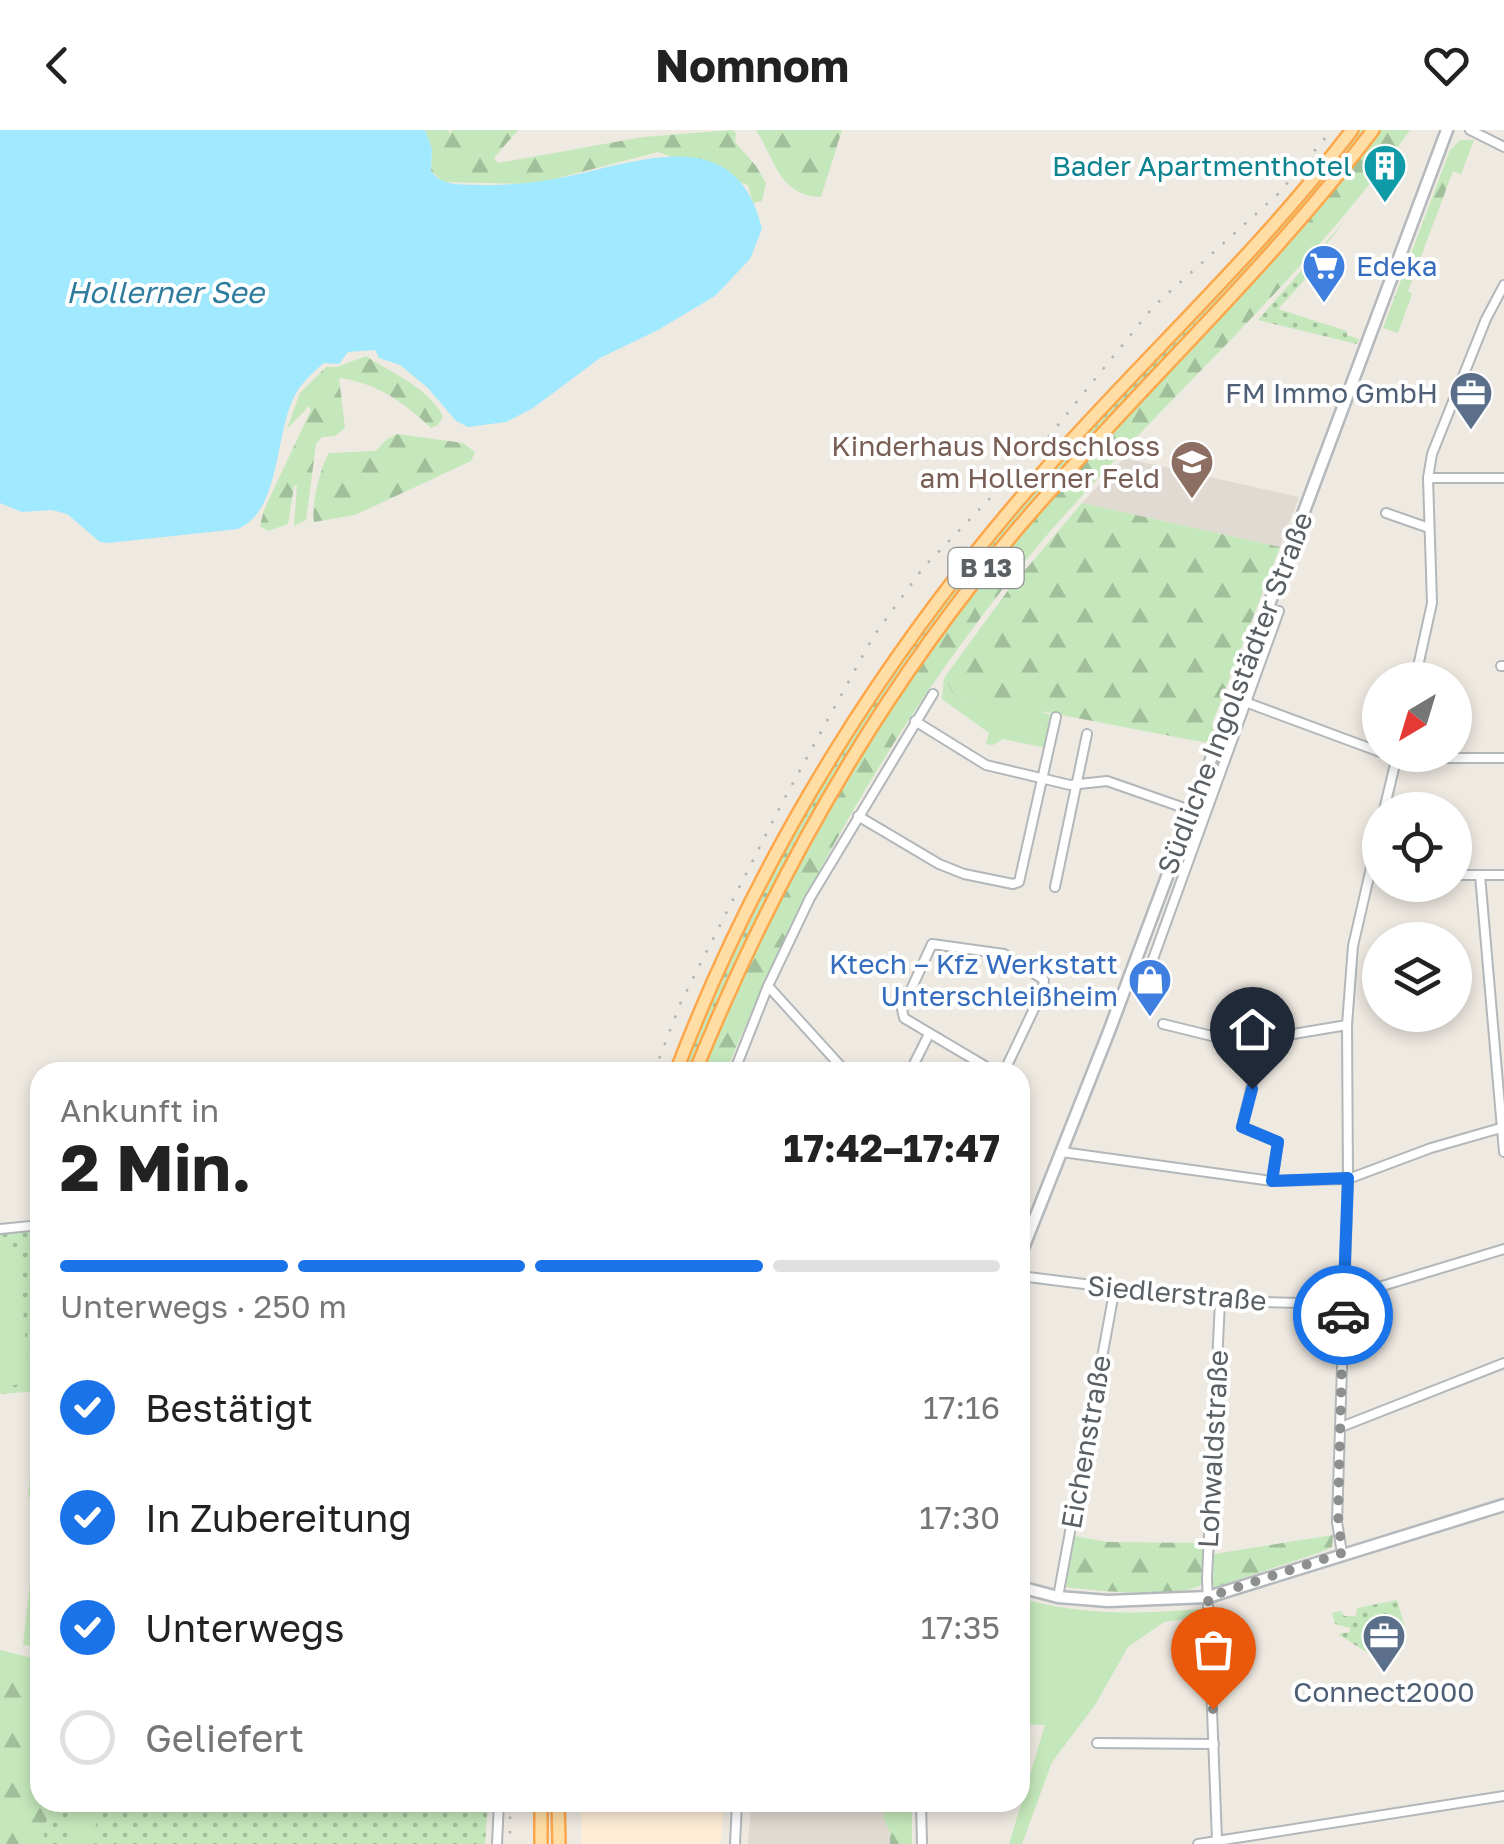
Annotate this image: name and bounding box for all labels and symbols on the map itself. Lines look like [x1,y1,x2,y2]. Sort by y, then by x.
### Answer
building icon: Bader Apartmenthotel [1362,143,1408,204]
place label: Bader Apartmenthotel [1052,149,1352,182]
supermarket icon: Edeka [1301,243,1347,304]
place label: Edeka [1356,249,1438,282]
water label: Hollerner See [66,274,267,310]
office icon: FM Immo GmbH [1448,370,1494,431]
place label: FM Immo GmbH [1225,376,1438,409]
place label: Kinderhaus Nordschloss am Hollerner Feld [831,429,1160,494]
school or university icon: Kinderhaus Nordschloss am Hollerner Feld [1169,439,1215,500]
street label: Südliche Ingolstädter Straße [1150,507,1319,879]
road number: B 13 [948,548,1024,588]
north arrow [1362,662,1472,772]
place label: Ktech – Kfz Werkstatt Unterschleißheim [829,947,1118,1012]
shop icon: Ktech – Kfz Werkstatt Unterschleißheim [1127,957,1173,1018]
pin [1210,987,1295,1090]
courier [1293,1265,1393,1365]
street label: Siedlerstraße [1086,1268,1268,1317]
street label: Lohwaldstraße [1191,1349,1234,1549]
street label: Eichenstraße [1054,1353,1117,1531]
pin [1171,1607,1256,1710]
office icon: Connect2000 [1361,1613,1407,1674]
place label: Connect2000 [1293,1675,1475,1708]

